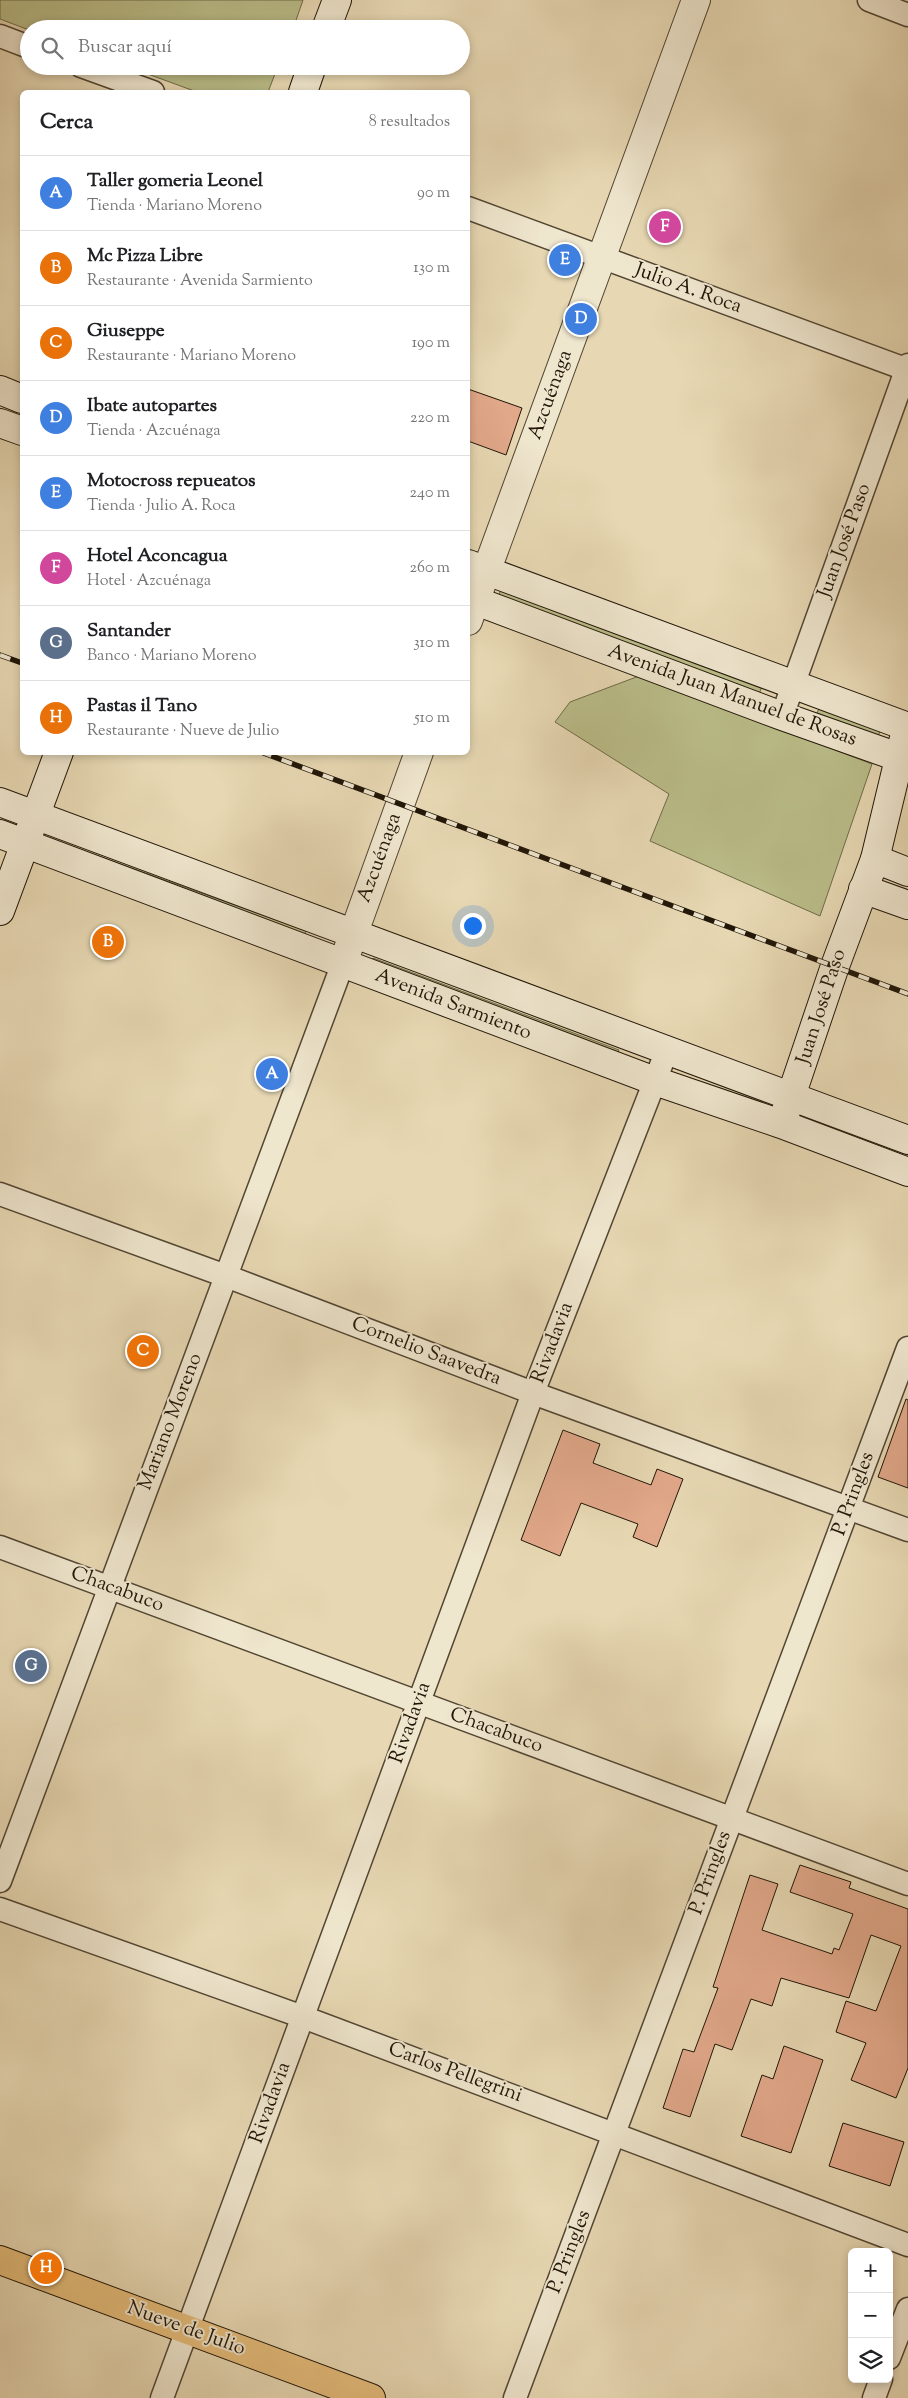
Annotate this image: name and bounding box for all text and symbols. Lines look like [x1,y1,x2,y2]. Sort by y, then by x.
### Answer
search box [20,20,470,75]
icon: search [38,34,66,62]
text: Buscar aquí [78,34,172,61]
text: Cerca [40,108,93,138]
text: 8 resultados [369,111,450,134]
text: Taller gomeria Leonel [87,168,263,195]
text: A [50,182,63,205]
text: 90 m [417,182,450,205]
text: Tienda · Mariano Moreno [87,195,262,218]
pin: F [649,208,681,246]
pin: E [549,241,581,279]
text: Mc Pizza Libre [87,243,203,270]
street label: Julio A. Roca [629,256,746,322]
text: B [51,257,61,280]
text: 130 m [413,257,450,280]
text: Restaurante · Avenida Sarmiento [87,270,313,293]
pin: D [565,300,597,338]
text: Giuseppe [87,318,165,345]
text: C [50,332,62,355]
text: 190 m [412,332,450,355]
text: Restaurante · Mariano Moreno [87,345,296,368]
street label: Azcuénaga [521,346,581,444]
text: Ibate autopartes [87,393,217,420]
text: D [50,407,62,430]
text: 220 m [410,407,450,430]
text: Tienda · Azcuénaga [87,420,221,443]
text: Motocross repueatos [87,468,256,495]
street label: Juan José Paso [811,480,879,603]
text: E [51,482,61,505]
text: 240 m [409,482,450,505]
text: Tienda · Julio A. Roca [87,495,236,518]
text: Hotel Aconcagua [87,543,228,570]
text: F [52,557,60,580]
text: 260 m [409,557,450,580]
text: Hotel · Azcuénaga [87,570,211,593]
text: Santander [87,618,171,645]
text: G [49,632,63,655]
text: 310 m [413,632,450,655]
street label: Avenida Juan Manuel de Rosas [603,637,861,755]
text: Banco · Mariano Moreno [87,645,257,668]
text: Pastas il Tano [87,693,197,720]
text: H [50,707,62,730]
text: 510 m [414,707,450,730]
text: Restaurante · Nueve de Julio [87,720,279,743]
street label: Azcuénaga [350,809,410,907]
your location [460,913,486,939]
pin: B [92,923,124,961]
street label: Juan José Paso [789,945,854,1069]
street label: Avenida Sarmiento [370,962,536,1048]
pin: A [256,1055,288,1093]
street label: Rivadavia [524,1298,582,1388]
street label: Cornelio Saavedra [347,1310,505,1394]
pin: C [127,1332,159,1370]
street label: Mariano Moreno [131,1349,211,1495]
street label: P. Pringles [825,1448,883,1540]
street label: Chacabuco [66,1560,168,1620]
pin: G [15,1647,47,1685]
street label: Rivadavia [383,1678,439,1768]
street label: Chacabuco [445,1701,547,1761]
street label: P. Pringles [682,1827,740,1919]
street label: Carlos Pellegrini [384,2035,526,2111]
street label: Rivadavia [243,2058,299,2148]
street label: P. Pringles [541,2206,599,2298]
map controls [848,2248,893,2383]
button: + [848,2248,893,2293]
pin: H [30,2249,62,2287]
button: − [848,2293,893,2338]
street label: Nueve de Julio [123,2294,249,2364]
button: layers [848,2338,893,2383]

